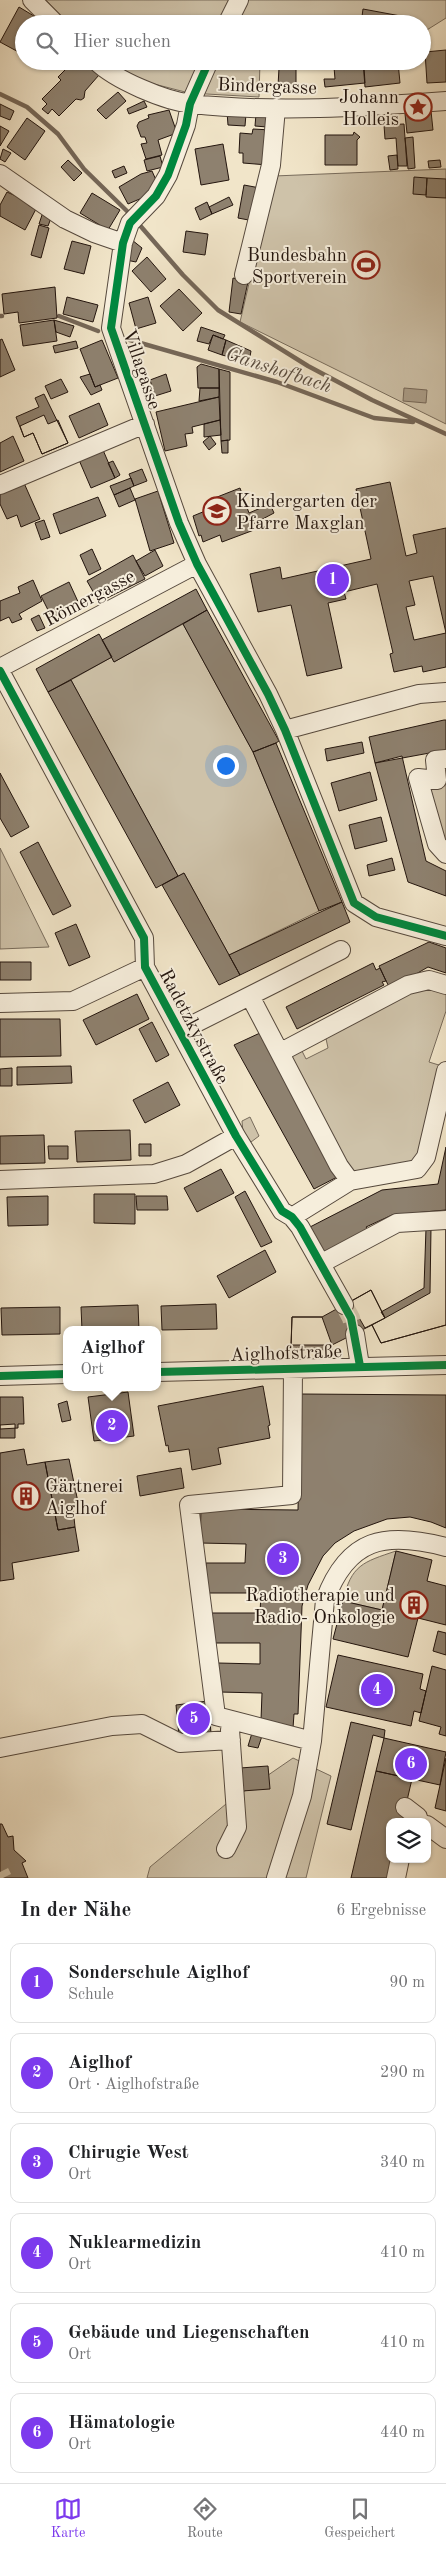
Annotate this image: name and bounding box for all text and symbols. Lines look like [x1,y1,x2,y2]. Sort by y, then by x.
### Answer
search box [15,15,431,70]
icon: search [33,29,61,57]
text: Hier suchen [73,33,171,52]
street label: Bindergasse [217,76,317,99]
place label: Johann Holleis [339,89,399,130]
place icon: Johann Holleis [403,92,433,122]
place label: Bundesbahn Sportverein [247,247,347,288]
sports icon: Bundesbahn Sportverein [351,250,381,280]
street label: Villagasse [118,327,163,412]
water label: Ganshofbach [223,344,334,397]
place label: Kindergarten der Pfarre Maxglan [236,493,377,534]
school or university icon: Kindergarten der Pfarre Maxglan [202,496,232,526]
pin: 1 [317,561,349,599]
street label: Römergasse [42,567,139,631]
your location [213,753,239,779]
street label: Radetzkystraße [154,966,231,1088]
popup [63,1326,161,1391]
text: Aiglhof [80,1339,144,1358]
street label: Aiglhofstraße [230,1343,342,1366]
text: Ort [80,1362,104,1378]
pin: 2 [96,1407,128,1445]
place label: Gärtnerei Aiglhof [45,1478,123,1519]
building icon: Gärtnerei Aiglhof [11,1481,41,1511]
pin: 3 [267,1540,299,1578]
place label: Radiotherapie und Radio- Onkologie [245,1587,395,1628]
building icon: Radiotherapie und Radio- Onkologie [399,1590,429,1620]
pin: 4 [361,1671,393,1709]
pin: 5 [178,1700,210,1738]
pin: 6 [395,1745,427,1783]
map controls [386,1818,431,1863]
button: layers [386,1818,431,1863]
text: In der Nähe [20,1900,131,1921]
text: 6 Ergebnisse [336,1903,426,1919]
text: Sonderschule Aiglhof [68,1964,249,1983]
text: 1 [32,1975,42,1991]
text: 90 m [389,1975,425,1991]
text: Schule [68,1987,114,2003]
text: Aiglhof [68,2054,131,2073]
text: 2 [32,2065,42,2081]
text: 290 m [380,2065,425,2081]
text: Ort · Aiglhofstraße [68,2077,199,2093]
text: Chirugie West [68,2144,189,2163]
text: 3 [32,2155,42,2171]
text: 340 m [380,2155,425,2171]
text: Ort [68,2167,91,2183]
text: Nuklearmedizin [68,2234,201,2253]
text: 4 [32,2245,42,2261]
text: 410 m [380,2245,425,2261]
text: Ort [68,2257,91,2273]
text: Gebäude und Liegenschaften [68,2324,310,2343]
text: 5 [32,2335,42,2351]
text: 410 m [380,2335,425,2351]
text: Ort [68,2347,91,2363]
text: Hämatologie [68,2414,175,2433]
text: 6 [32,2425,42,2441]
text: 440 m [380,2425,425,2441]
text: Ort [68,2437,91,2453]
tab: Karte [51,2495,85,2542]
tab: Route [187,2495,223,2542]
tab: Gespeichert [324,2495,395,2542]

